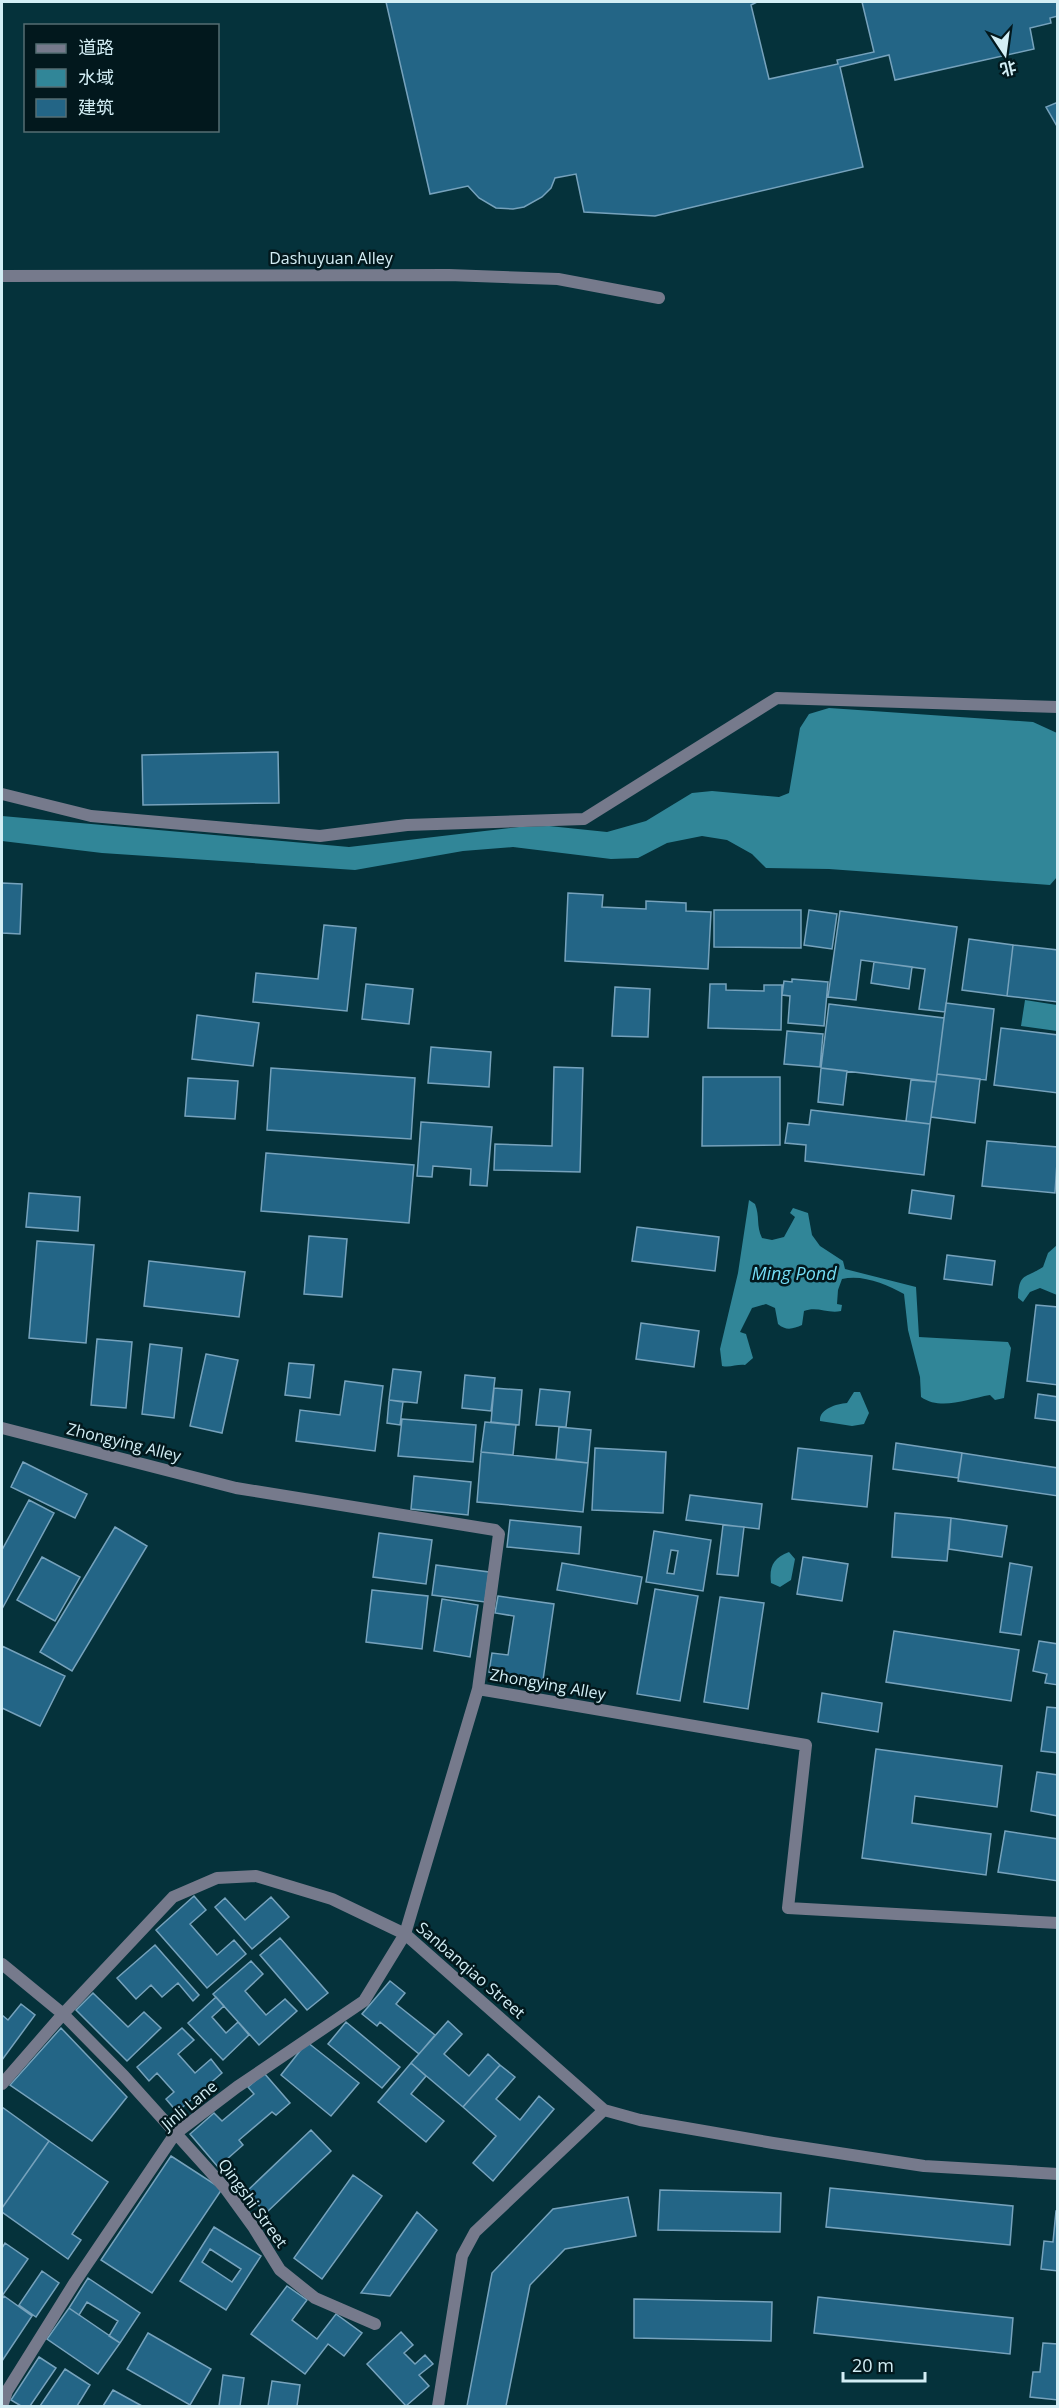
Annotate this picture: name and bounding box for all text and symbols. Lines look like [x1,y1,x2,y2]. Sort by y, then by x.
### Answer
legend [24,24,219,132]
north arrow [975,24,1035,84]
text: 道路 [78,35,114,59]
text: 北 [998,56,1019,81]
text: 水域 [78,65,114,89]
text: 建筑 [78,95,114,119]
street label: Dashuyuan Alley [269,247,394,269]
water label: Ming Pond [751,1261,837,1285]
street label: Zhongying Alley [65,1417,184,1467]
street label: Zhongying Alley [488,1663,608,1705]
street label: Sanbanqiao Street [412,1917,530,2023]
street label: Jinli Lane [155,2075,222,2136]
street label: Qingshi Street [213,2154,293,2252]
scale bar [843,2345,926,2383]
text: 20 m [852,2353,894,2377]

